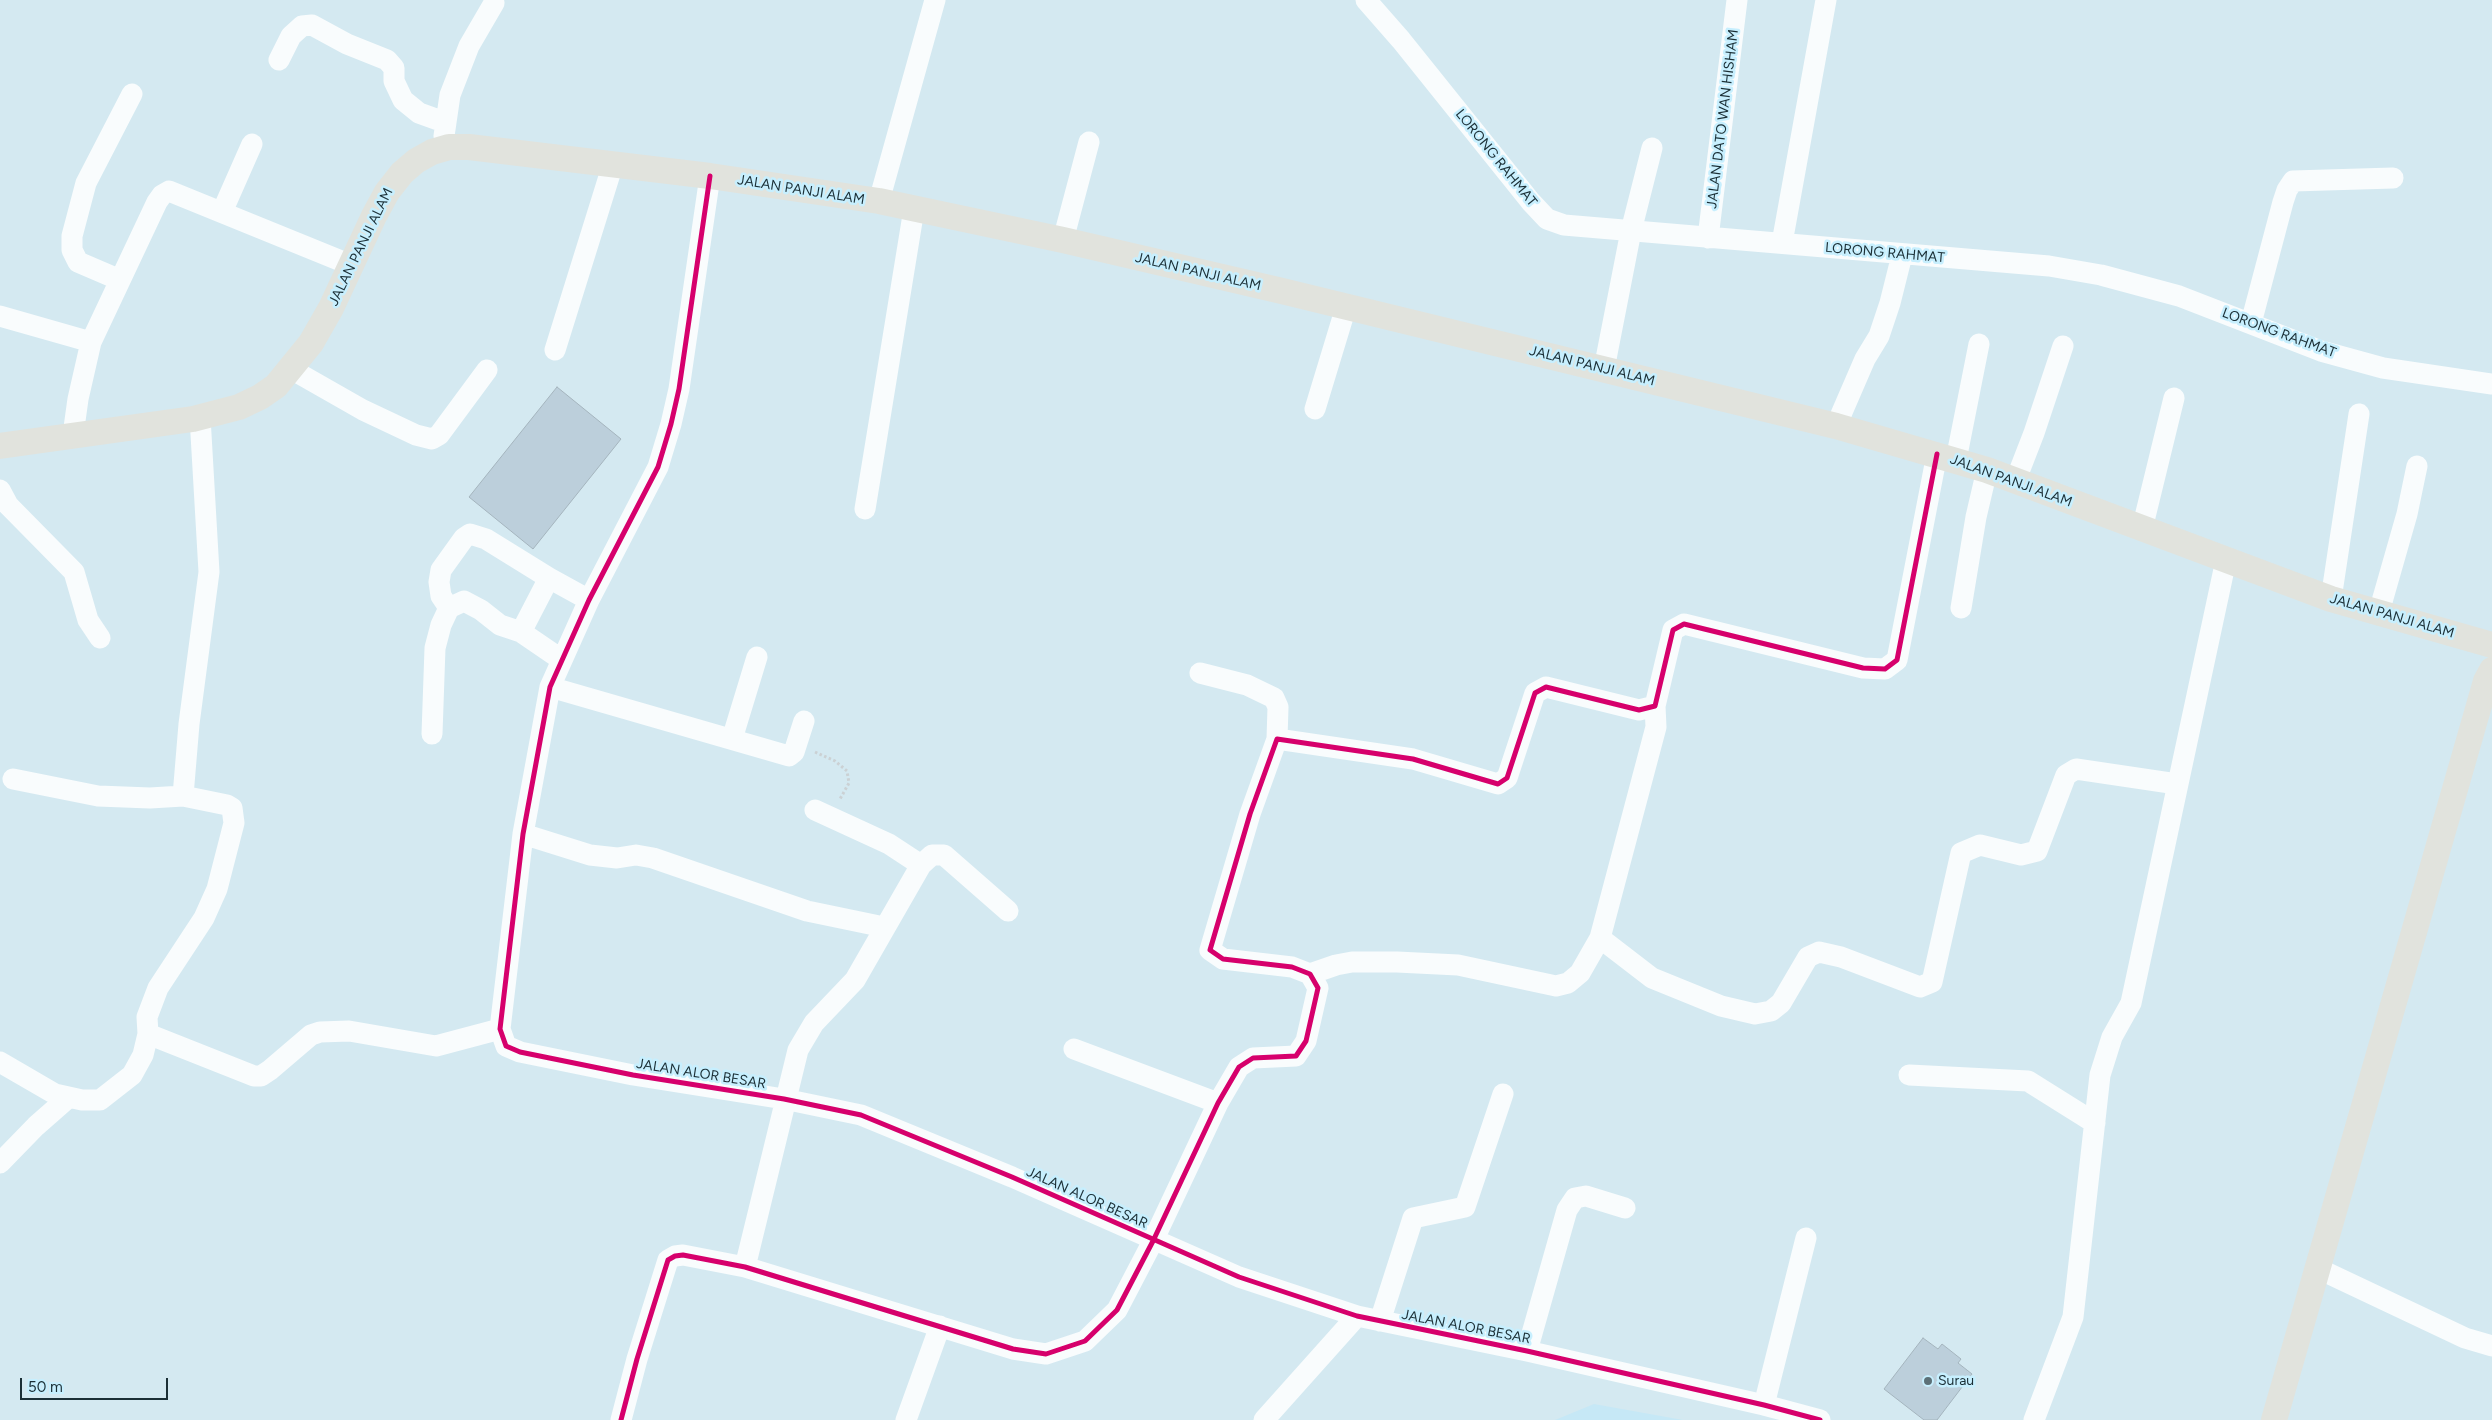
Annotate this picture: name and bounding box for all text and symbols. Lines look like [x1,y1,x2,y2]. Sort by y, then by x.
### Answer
street label: JALAN DATO WAN HISHAM [1704,29,1742,209]
street label: LORONG RAHMAT [1452,106,1540,210]
street label: JALAN PANJI ALAM [736,172,866,208]
street label: JALAN PANJI ALAM [325,185,397,309]
street label: LORONG RAHMAT [1824,239,1946,267]
street label: JALAN PANJI ALAM [1133,249,1263,295]
street label: LORONG RAHMAT [2220,305,2338,361]
street label: JALAN PANJI ALAM [1528,342,1656,390]
street label: JALAN PANJI ALAM [1948,451,2074,511]
street label: JALAN PANJI ALAM [2328,590,2456,642]
street label: JALAN ALOR BESAR [635,1055,767,1093]
street label: JALAN ALOR BESAR [1024,1164,1150,1232]
street label: JALAN ALOR BESAR [1400,1306,1532,1348]
scale bar [22,1368,170,1400]
place label: Surau [1938,1373,1974,1389]
marker: Surau [1922,1375,1934,1387]
text: 50 m [28,1378,63,1396]

